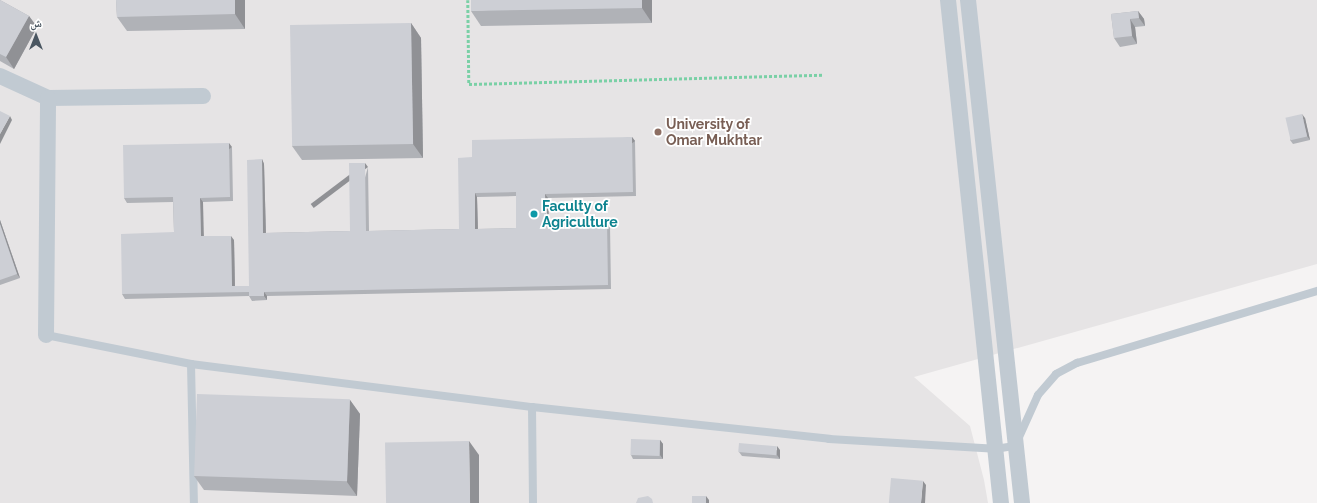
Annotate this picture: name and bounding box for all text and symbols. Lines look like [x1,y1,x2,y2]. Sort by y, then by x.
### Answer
north arrow [16,16,56,56]
text: ش [30,17,42,30]
place label: University of Omar Mukhtar [666,116,762,148]
marker: University of Omar Mukhtar [653,127,663,137]
place label: Faculty of Agriculture [542,198,618,230]
marker: Faculty of Agriculture [529,209,539,219]

